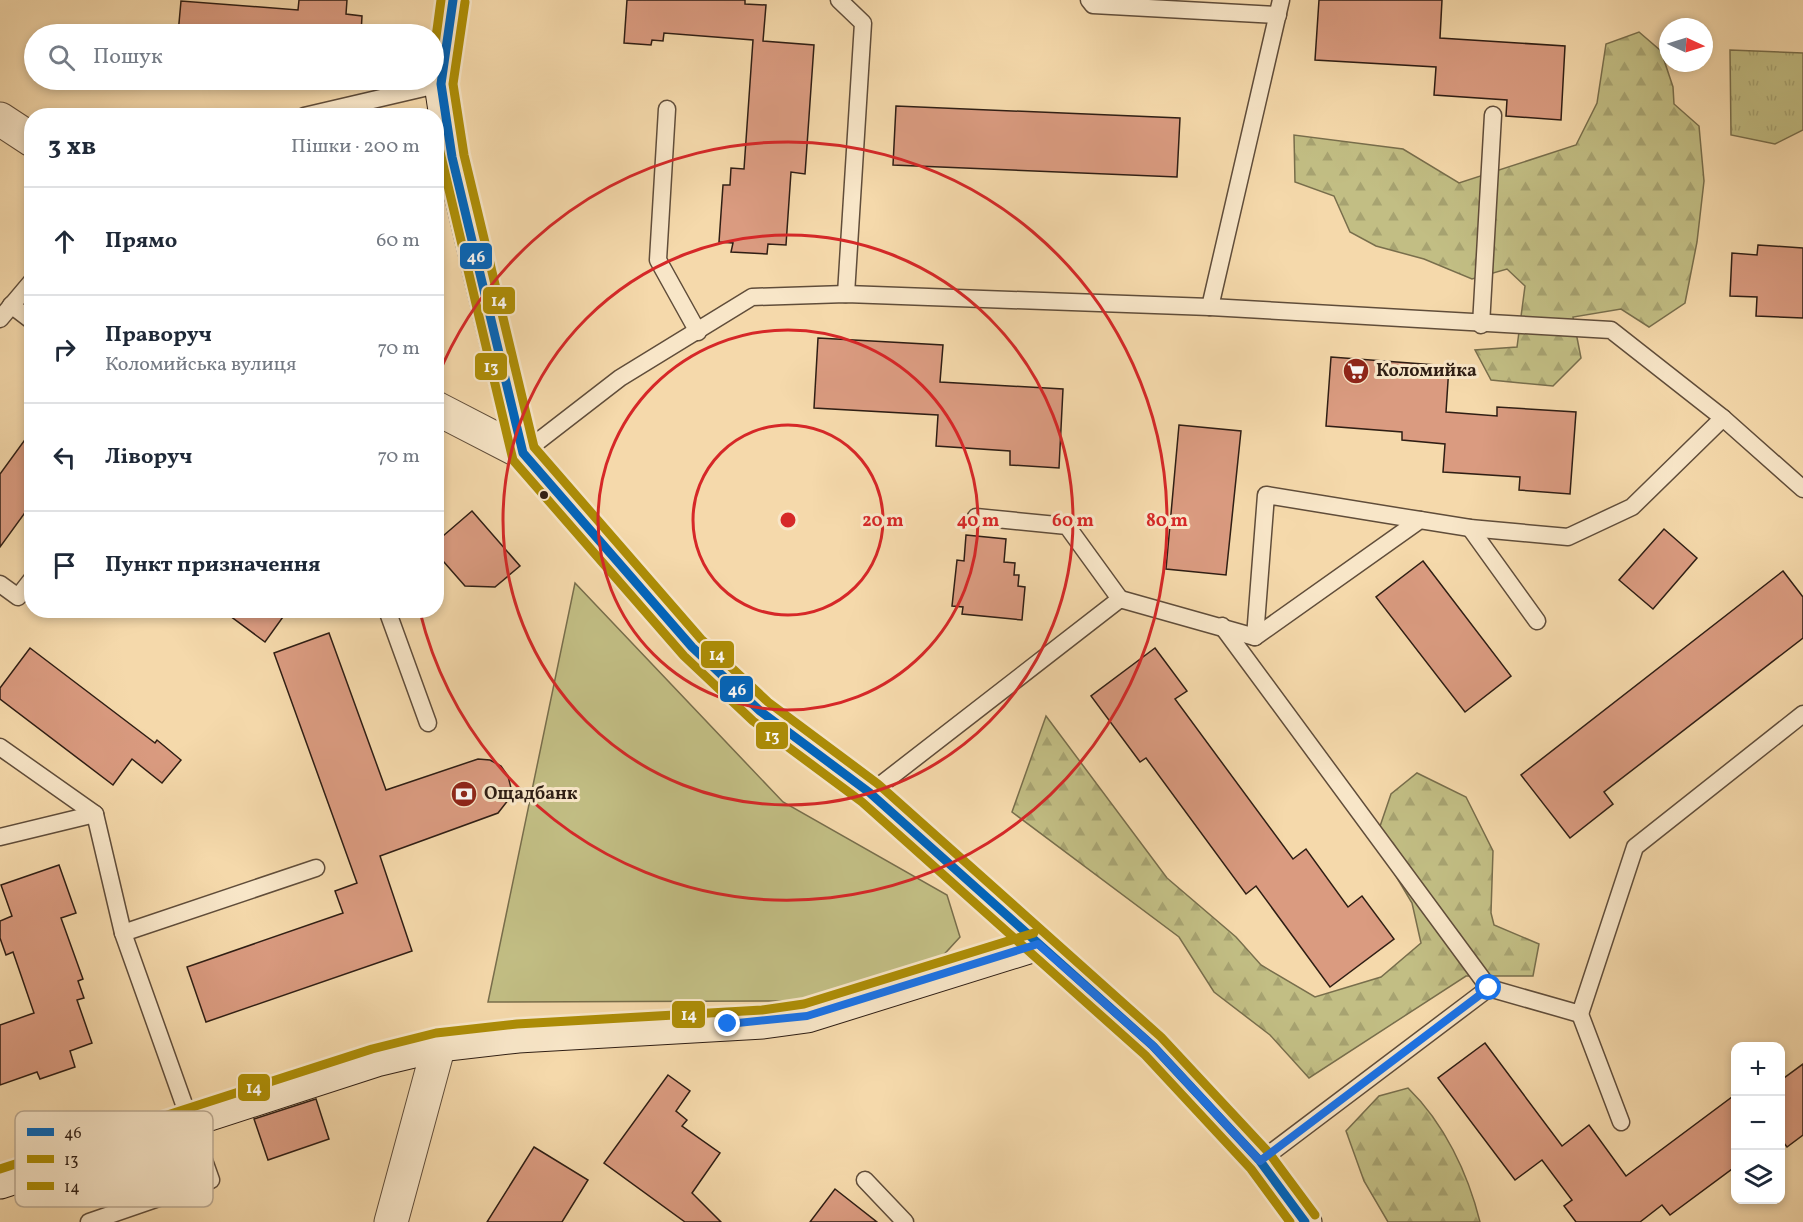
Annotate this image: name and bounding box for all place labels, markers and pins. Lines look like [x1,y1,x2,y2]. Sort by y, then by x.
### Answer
supermarket icon: Коломийка [1341,356,1371,386]
place label: Коломийка [1376,359,1477,384]
unlabelled marker [538,489,550,501]
centre of rings [778,510,798,530]
bank icon: Ощадбанк [449,779,479,809]
place label: Ощадбанк [484,782,578,807]

